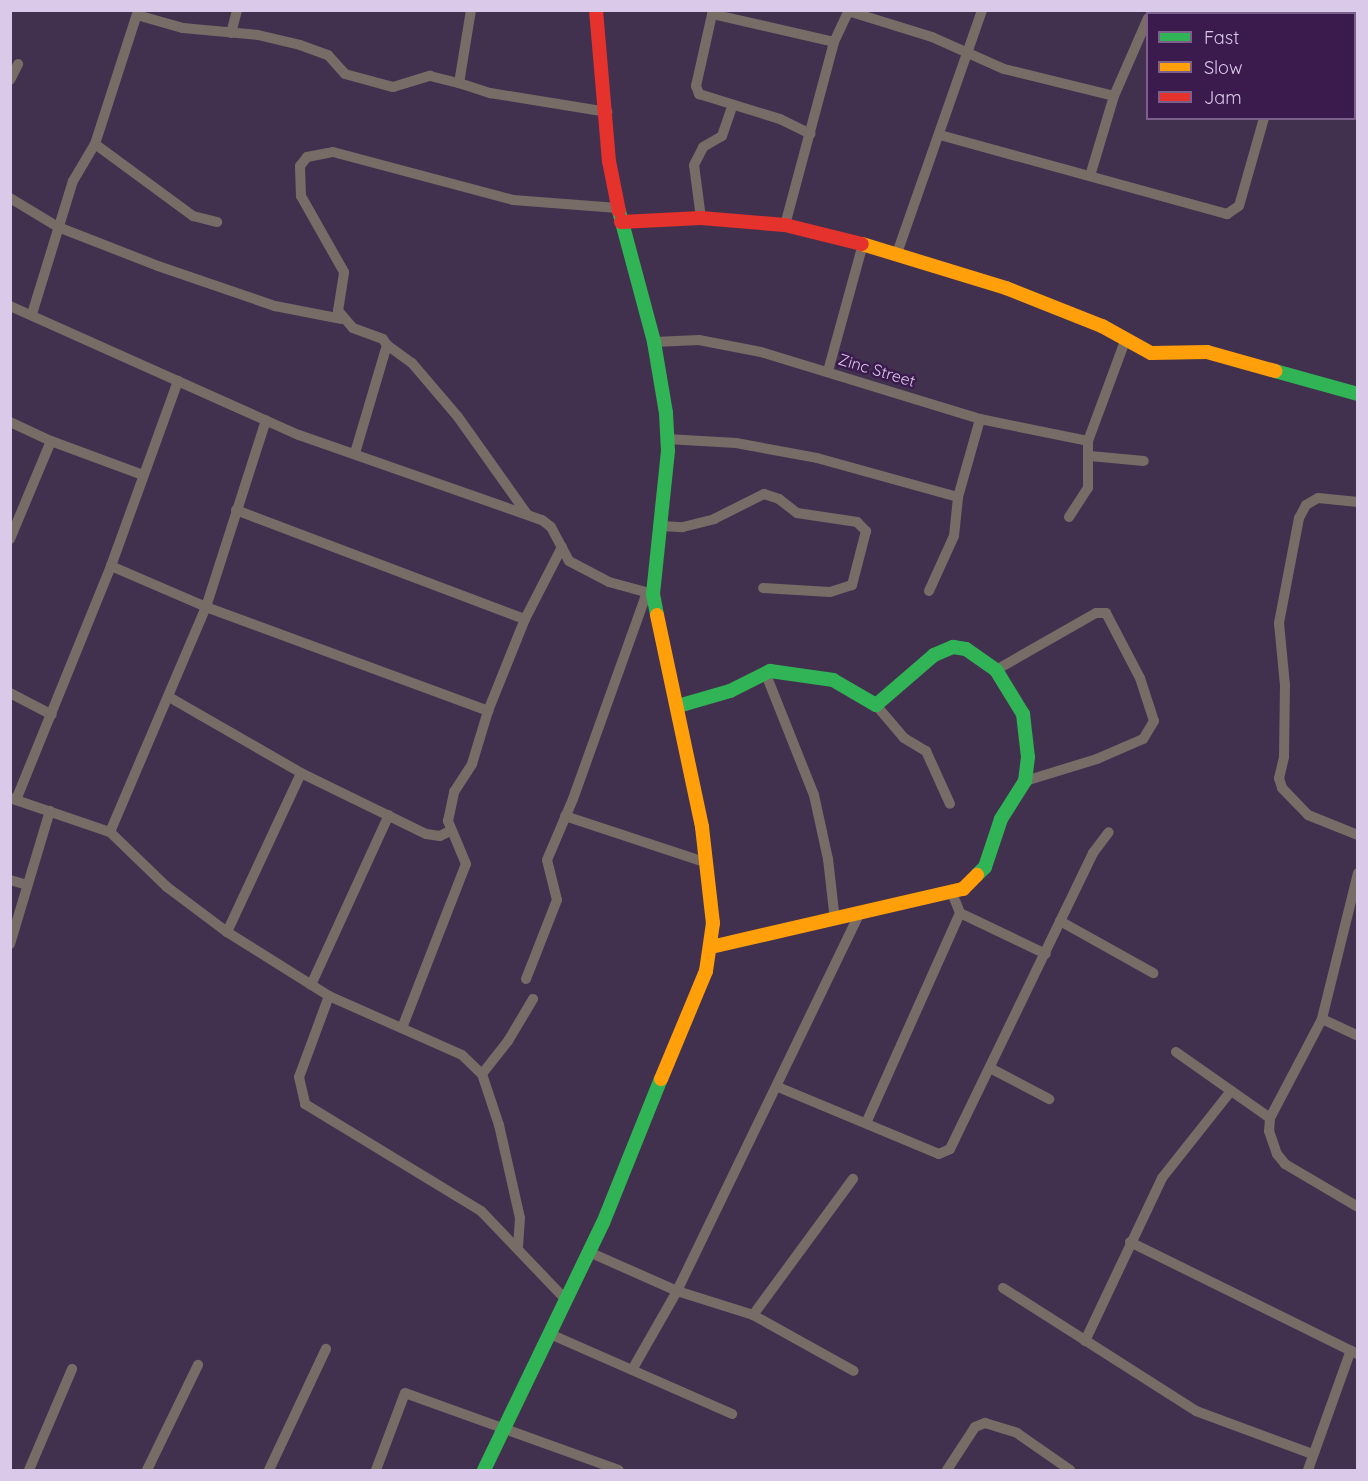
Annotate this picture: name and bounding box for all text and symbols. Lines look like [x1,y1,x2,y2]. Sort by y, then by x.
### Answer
legend [1146,12,1356,120]
text: Fast [1204,26,1239,49]
text: Slow [1204,56,1242,79]
text: Jam [1204,86,1242,109]
street label: Zinc Street [836,349,918,391]

